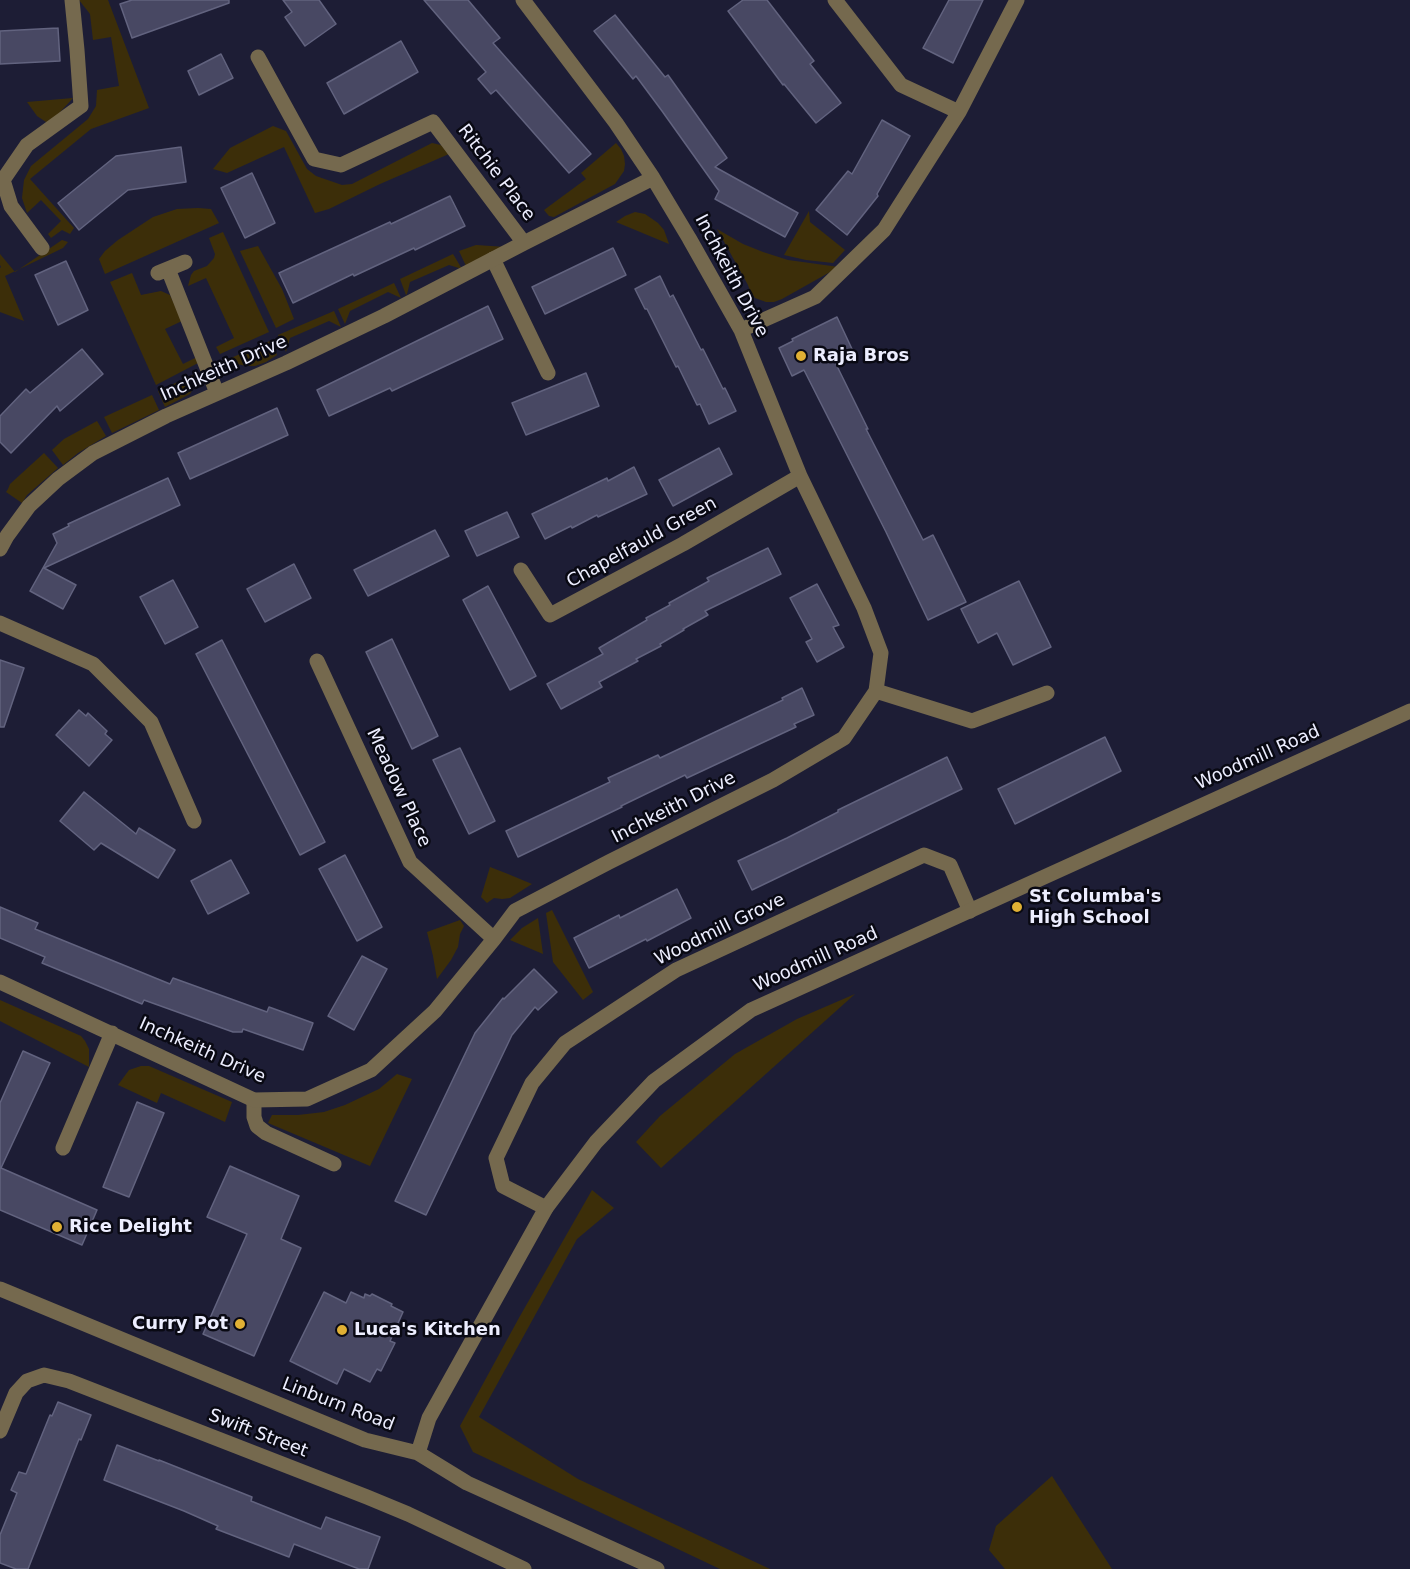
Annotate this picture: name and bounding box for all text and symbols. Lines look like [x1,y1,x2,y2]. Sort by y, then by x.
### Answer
street label: Ritchie Place [453,120,539,226]
street label: Inchkeith Drive [690,211,772,341]
street label: Inchkeith Drive [157,331,291,407]
place label: Raja Bros [813,345,909,367]
marker: Raja Bros [794,349,808,363]
street label: Chapelfauld Green [563,493,721,593]
street label: Woodmill Road [1193,721,1323,795]
street label: Meadow Place [361,725,435,851]
street label: Inchkeith Drive [608,767,740,849]
place label: St Columba's High School [1029,886,1161,928]
street label: Woodmill Grove [651,889,789,971]
marker: St Columba's High School [1010,900,1024,914]
street label: Woodmill Road [751,923,881,997]
street label: Inchkeith Drive [135,1013,269,1089]
place label: Rice Delight [69,1216,192,1238]
marker: Rice Delight [50,1220,64,1234]
place label: Curry Pot [132,1313,228,1335]
marker: Curry Pot [233,1317,247,1331]
place label: Luca's Kitchen [354,1319,501,1341]
marker: Luca's Kitchen [335,1323,349,1337]
street label: Linburn Road [279,1374,397,1436]
street label: Swift Street [205,1405,311,1463]

